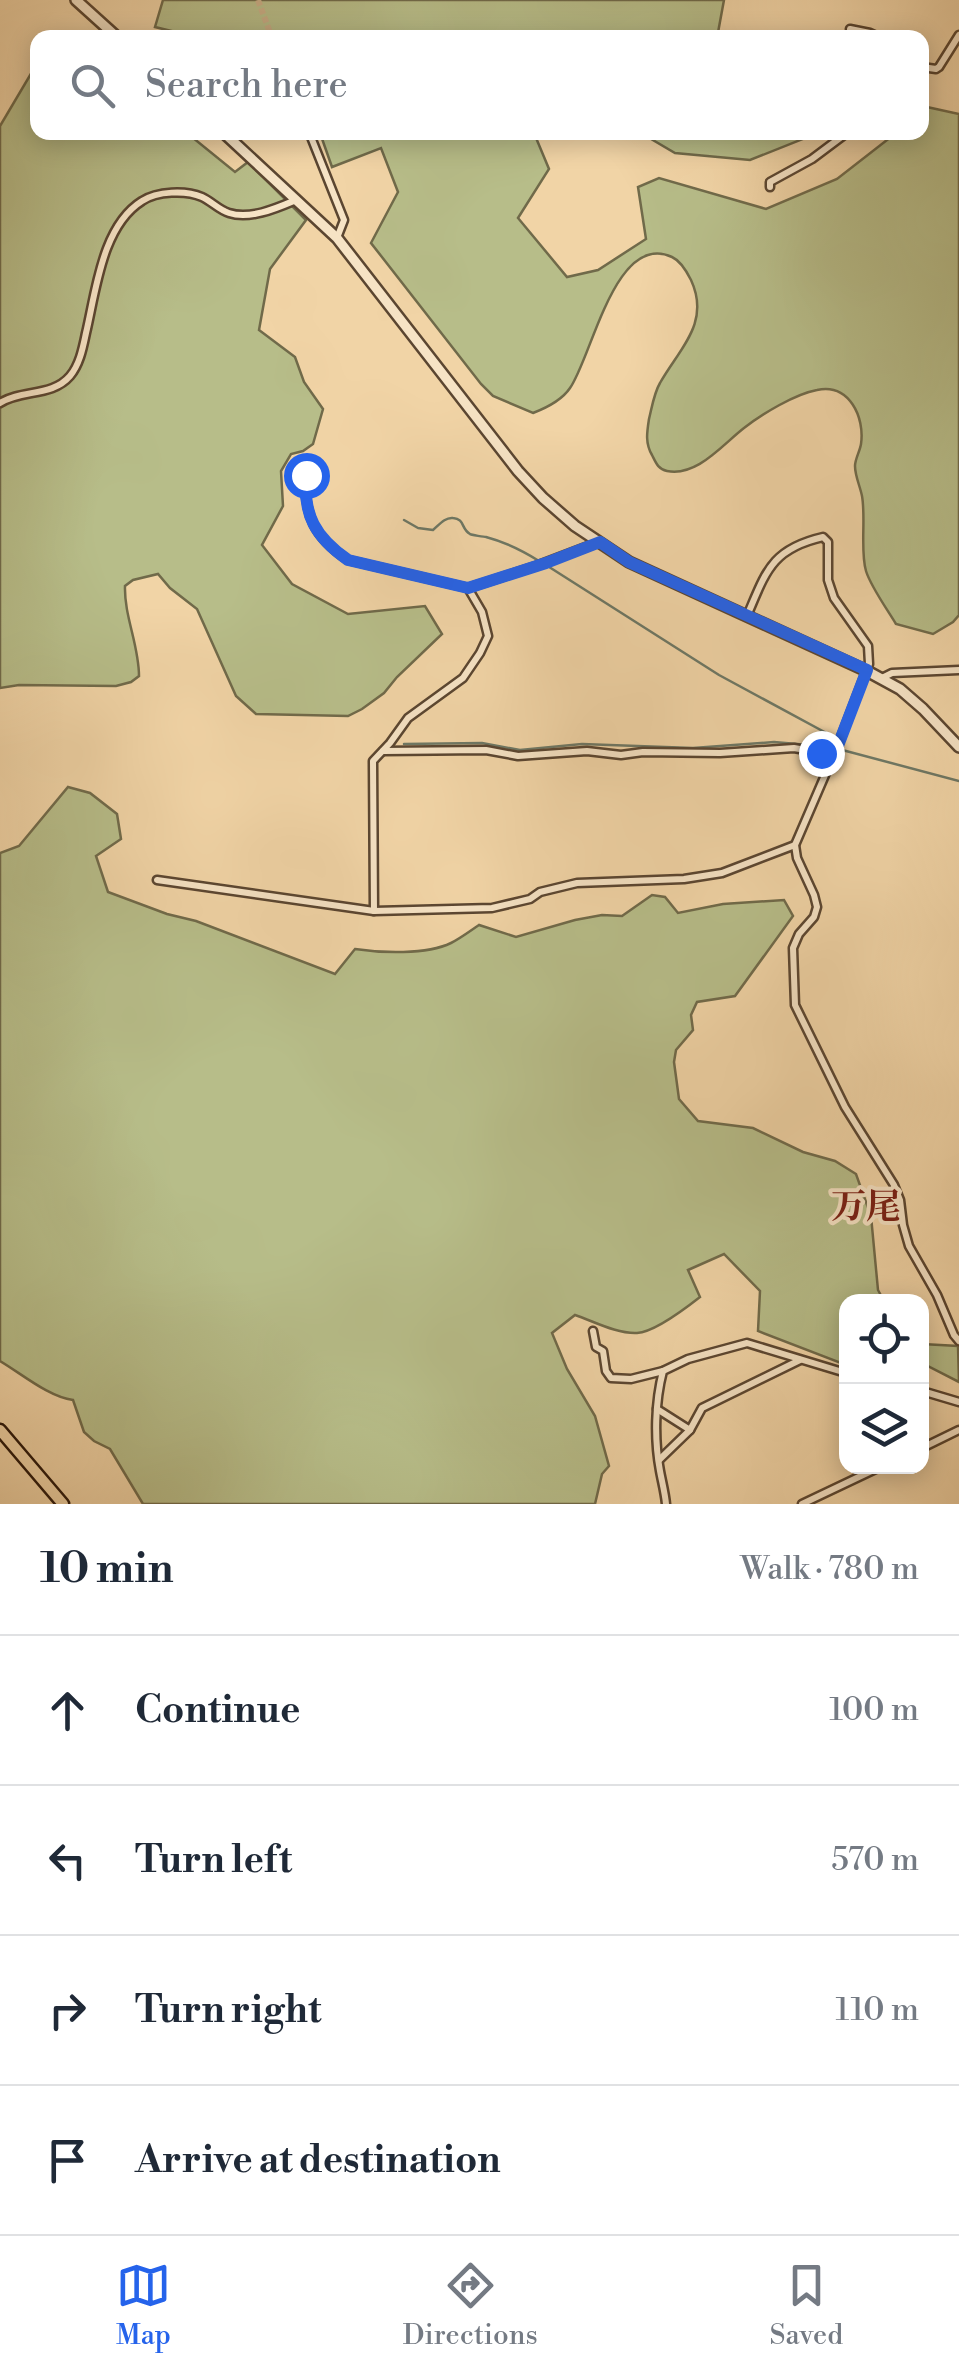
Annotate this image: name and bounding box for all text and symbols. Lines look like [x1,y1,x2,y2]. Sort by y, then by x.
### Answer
search box [30,30,929,140]
icon: search [65,58,120,113]
text: Search here [145,62,348,109]
route start [284,453,330,499]
route end [799,731,845,777]
district label: 万尾 [831,1186,901,1229]
map controls [839,1294,929,1474]
button: locate [839,1294,929,1384]
button: layers [839,1384,929,1474]
text: 10 min [40,1543,173,1596]
text: Walk · 780 m [740,1549,919,1589]
icon: ahead [40,1683,95,1738]
text: Continue [135,1687,300,1734]
text: 100 m [829,1690,919,1730]
icon: left [40,1833,95,1888]
text: Turn left [135,1837,292,1884]
text: 570 m [831,1840,919,1880]
icon: right [40,1983,95,2038]
text: Turn right [135,1987,321,2034]
text: 110 m [836,1990,919,2030]
icon: arrive [40,2133,95,2188]
text: Arrive at destination [135,2137,501,2184]
tab: Map [116,2258,171,2353]
tab: Directions [403,2258,538,2353]
tab: Saved [770,2258,843,2353]

